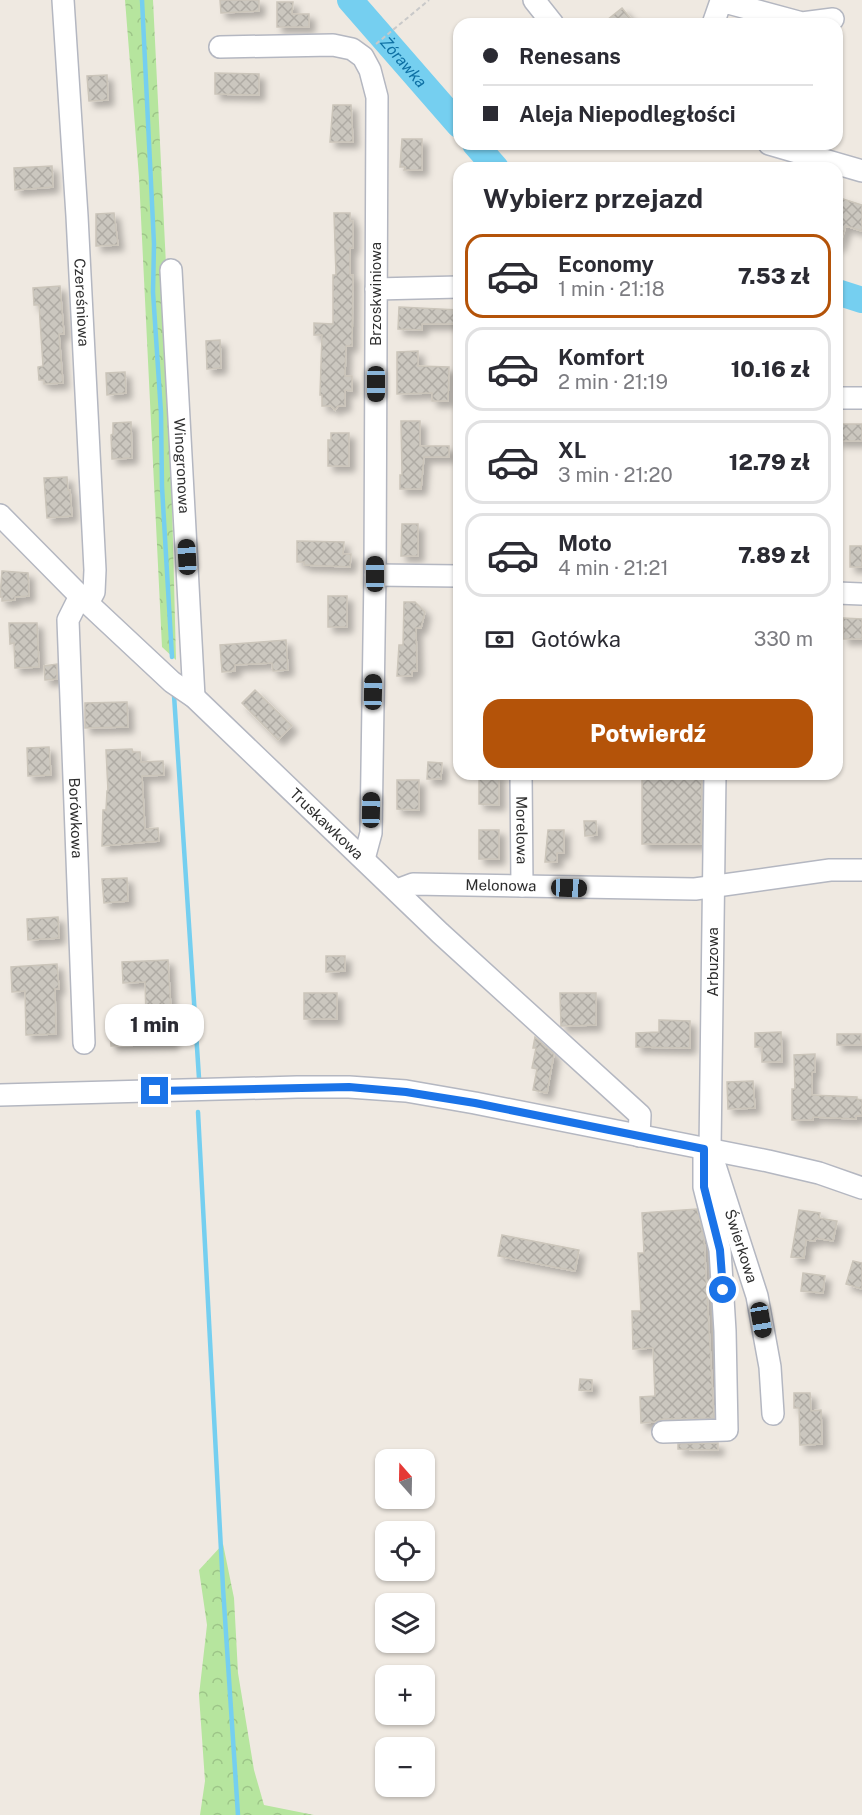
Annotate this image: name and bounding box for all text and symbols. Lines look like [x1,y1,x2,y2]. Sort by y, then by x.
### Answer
water label: Żórawka [376,32,431,91]
text: Renesans [519,43,621,69]
text: Aleja Niepodległości [519,101,736,127]
text: Wybierz przejazd [483,182,703,214]
street label: Brzoskwiniowa [367,242,384,346]
icon: car [486,249,540,303]
text: Economy [558,251,654,277]
street label: Czereśniowa [71,258,93,347]
text: 7.53 zł [738,263,810,289]
text: 1 min · 21:18 [558,277,665,301]
icon: car [486,342,540,396]
text: Komfort [558,344,645,370]
text: 10.16 zł [731,356,810,382]
car [367,366,385,402]
text: 2 min · 21:19 [558,370,668,394]
street label: Winogronowa [171,417,193,514]
icon: car [486,435,540,489]
text: XL [558,437,586,463]
text: 12.79 zł [729,449,810,475]
text: 3 min · 21:20 [558,463,673,487]
icon: car [486,528,540,582]
text: Moto [558,530,612,556]
car [177,539,197,575]
text: 7.89 zł [738,542,810,568]
car [366,556,384,592]
text: 4 min · 21:21 [558,556,669,580]
icon: cash [483,623,516,656]
text: Gotówka [531,626,621,652]
text: 330 m [754,627,813,651]
car [364,674,382,710]
button: Potwierdź [483,699,813,768]
street label: Borówkowa [66,777,86,859]
street label: Truskawkowa [287,785,367,863]
car [362,792,380,828]
street label: Morelowa [513,796,531,864]
street label: Melonowa [465,876,537,894]
car [551,878,587,898]
street label: Arbuzowa [704,927,721,997]
callout: 1 min [106,1004,204,1046]
text: 1 min [130,1013,179,1037]
route end [141,1077,168,1104]
street label: Świerkowa [722,1207,761,1285]
route start [709,1276,736,1303]
car [749,1301,773,1339]
north arrow [375,1449,435,1509]
map controls [375,1449,435,1797]
button: locate [375,1521,435,1581]
button: layers [375,1593,435,1653]
button: + [375,1665,435,1725]
button: − [375,1737,435,1797]

